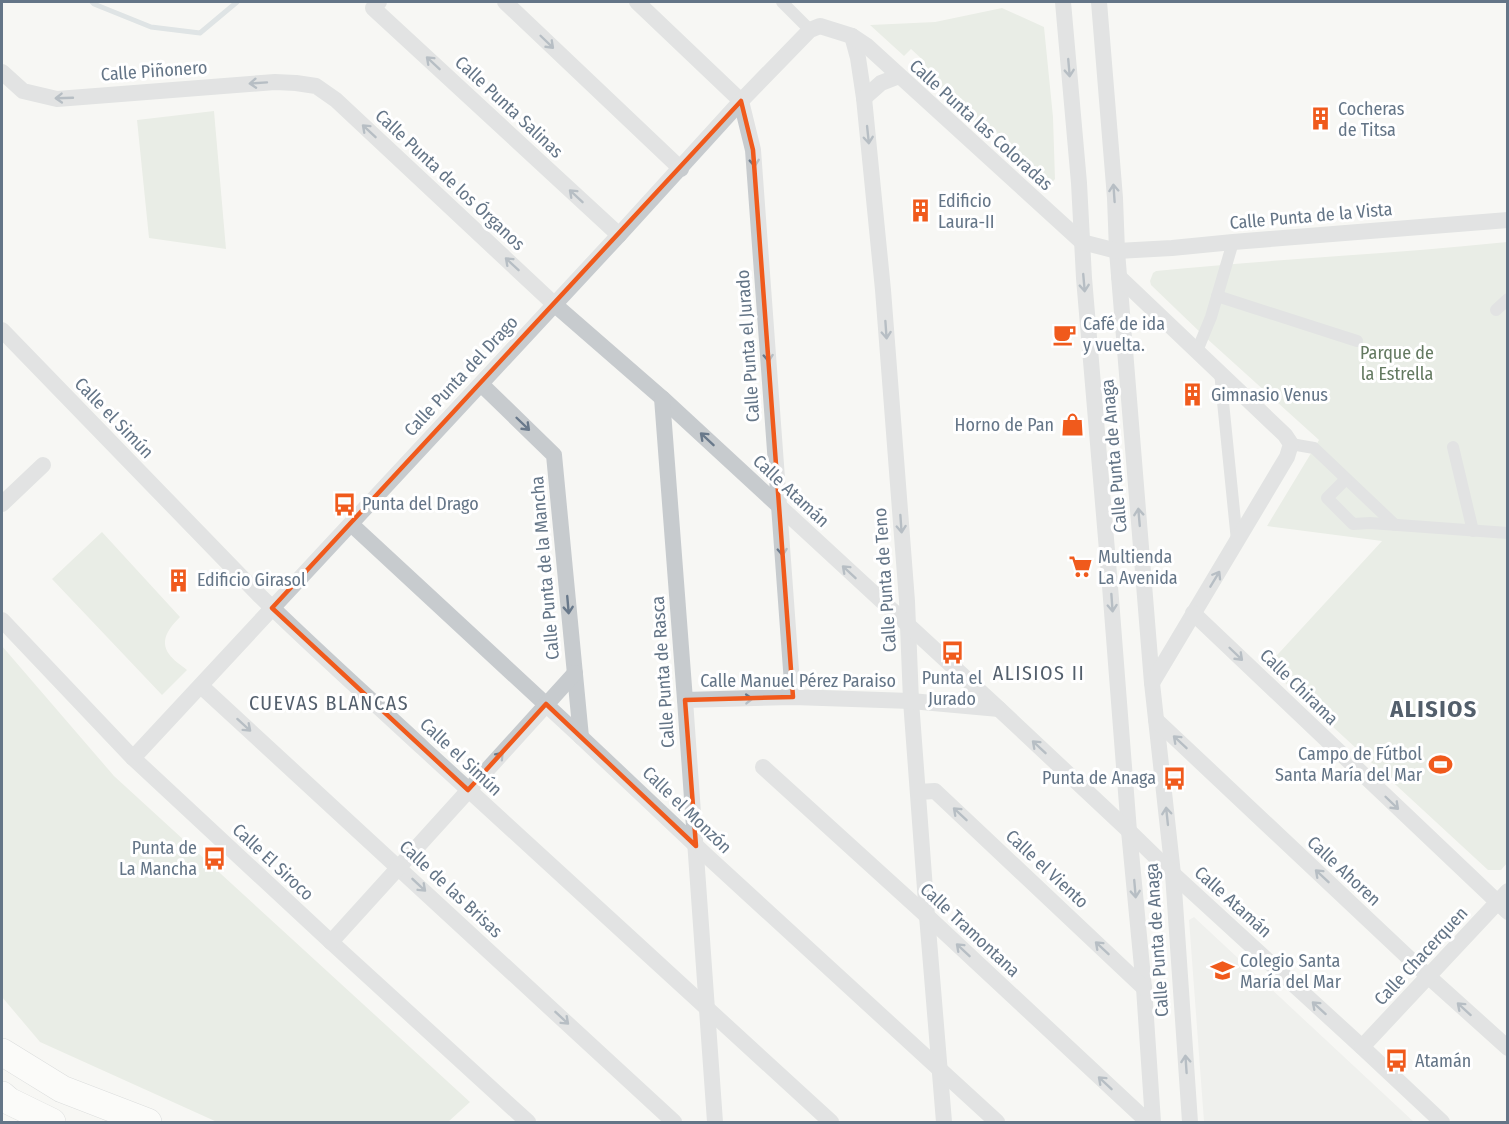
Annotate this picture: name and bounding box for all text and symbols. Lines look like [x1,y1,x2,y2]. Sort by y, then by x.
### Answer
one-way arrow [540,35,555,49]
street label: Calle Punta Salinas [450,51,568,163]
street label: Calle Punta las Coloradas [905,55,1057,195]
street label: Calle Piñonero [100,56,208,86]
one-way arrow [425,56,440,71]
one-way arrow [1064,57,1075,77]
one-way arrow [249,78,269,89]
one-way arrow [54,92,74,103]
place label: Cocheras de Titsa [1338,98,1405,141]
street label: Calle Punta de los Órganos [371,105,530,255]
building icon: Cocheras de Titsa [1307,106,1333,132]
one-way arrow [362,124,377,138]
one-way arrow [863,125,874,145]
one-way arrow [749,148,760,168]
one-way arrow [1109,183,1120,203]
one-way arrow [569,189,584,203]
place label: Edificio Laura-II [938,190,995,233]
building icon: Edificio Laura-II [907,198,933,224]
street label: Calle Punta de la Vista [1229,198,1393,234]
one-way arrow [504,257,519,272]
street label: Calle Punta el Jurado [732,269,764,423]
one-way arrow [1079,273,1090,293]
street label: Calle Punta del Drago [399,311,523,441]
place label: Café de ida y vuelta. [1083,313,1165,356]
one-way arrow [881,319,892,339]
cafe icon: Café de ida y vuelta. [1052,321,1078,347]
one-way arrow [763,342,774,362]
park label: Parque de la Estrella [1360,342,1434,385]
street label: Calle el Simún [70,373,158,463]
street label: Calle Punta de Anaga [1096,378,1132,534]
building icon: Gimnasio Venus [1180,382,1206,408]
place label: Gimnasio Venus [1211,384,1328,406]
shop icon: Horno de Pan [1059,412,1085,438]
place label: Horno de Pan [955,414,1054,436]
one-way arrow [515,417,530,431]
one-way arrow [699,432,714,446]
street label: Calle Atamán [748,450,834,532]
street label: Calle Punta de la Mancha [526,475,564,661]
bus stop icon: Punta del Drago [331,491,357,517]
place label: Punta del Drago [362,493,479,515]
street label: Calle Punta de Teno [869,507,901,653]
one-way arrow [1133,508,1144,528]
one-way arrow [896,514,907,533]
one-way arrow [777,537,788,557]
place label: Multienda La Avenida [1098,546,1178,589]
supermarket icon: Multienda La Avenida [1067,554,1093,580]
one-way arrow [842,565,857,579]
building icon: Edificio Girasol [166,567,192,593]
place label: Edificio Girasol [197,569,306,591]
one-way arrow [1209,571,1221,588]
one-way arrow [1106,593,1117,613]
one-way arrow [563,595,574,615]
street label: Calle Punta de Rasca [647,595,679,749]
bus stop icon: Punta el Jurado [939,639,965,665]
street label: Calle Chirama [1255,644,1343,730]
one-way arrow [1228,647,1243,661]
district label: ALISIOS II [993,661,1085,685]
place label: Punta el Jurado [922,667,982,710]
street label: Calle Manuel Pérez Paraiso [700,670,896,692]
district label: CUEVAS BLANCAS [249,691,409,715]
one-way arrow [733,693,753,704]
district label: ALISIOS [1389,695,1478,723]
street label: Calle el Simún [415,713,507,801]
one-way arrow [236,718,251,732]
one-way arrow [1172,735,1187,750]
one-way arrow [1032,740,1047,754]
place label: Campo de Fútbol Santa María del Mar [1275,743,1423,786]
one-way arrow [490,751,504,766]
sports icon: Campo de Fútbol Santa María del Mar [1427,751,1453,777]
street label: Calle el Monzón [638,762,736,858]
bus stop icon: Punta de Anaga [1161,765,1187,791]
place label: Punta de Anaga [1042,767,1156,789]
one-way arrow [1385,795,1400,810]
one-way arrow [952,807,967,821]
one-way arrow [1161,807,1172,826]
street label: Calle El Siroco [228,819,318,905]
street label: Calle el Viento [1001,825,1093,913]
street label: Calle Ahoren [1303,831,1385,911]
street label: Calle de las Brisas [395,836,507,943]
place label: Punta de La Mancha [119,837,197,880]
bus stop icon: Punta de La Mancha [202,845,228,871]
street label: Calle Punta de Anaga [1141,862,1173,1018]
street label: Calle Atamán [1190,862,1276,942]
one-way arrow [1314,869,1329,883]
one-way arrow [411,878,426,893]
street label: Calle Tramontana [916,878,1024,982]
one-way arrow [1130,878,1141,898]
street label: Calle Chacerquen [1370,902,1472,1010]
one-way arrow [1094,941,1109,955]
one-way arrow [955,943,970,957]
place label: Colegio Santa María del Mar [1240,950,1342,993]
school or university icon: Colegio Santa María del Mar [1209,958,1235,984]
one-way arrow [1312,1001,1327,1015]
one-way arrow [1457,1002,1472,1016]
one-way arrow [554,1011,569,1025]
bus stop icon: Atamán [1384,1048,1410,1074]
place label: Atamán [1415,1050,1471,1072]
one-way arrow [1180,1055,1191,1075]
one-way arrow [1098,1075,1113,1090]

